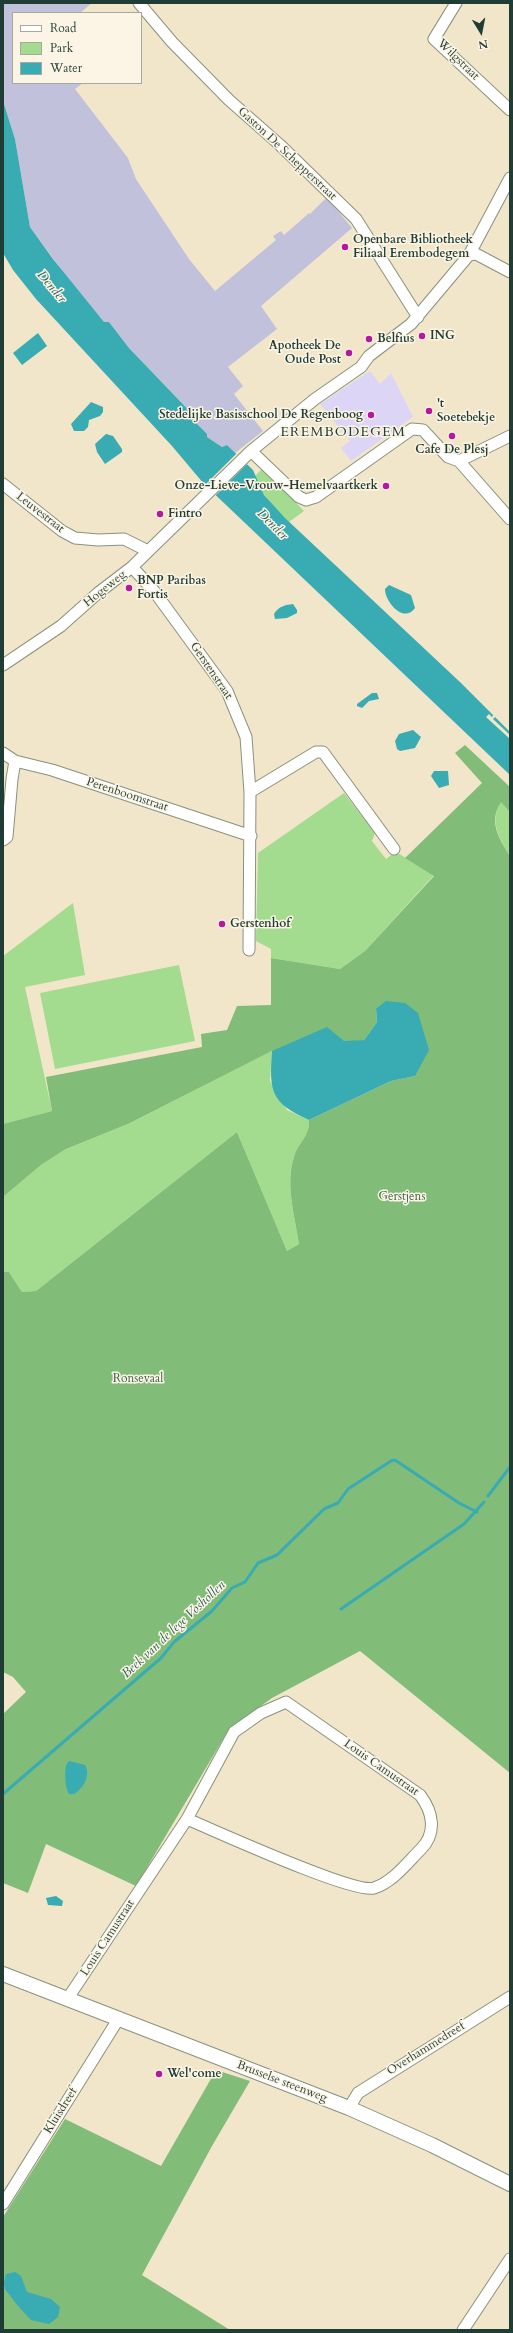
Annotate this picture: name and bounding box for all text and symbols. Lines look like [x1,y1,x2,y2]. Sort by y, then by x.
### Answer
legend [12,12,142,84]
north arrow [461,12,501,52]
text: Road [50,20,76,36]
street label: Wilgstraat [434,36,482,84]
text: N [477,36,489,53]
text: Park [50,40,73,56]
text: Water [50,60,82,76]
street label: Gaston De Schepperstraat [235,104,339,204]
place label: Openbare Bibliotheek Filiaal Erembodegem [353,233,473,261]
marker: Openbare Bibliotheek Filiaal Erembodegem [340,242,350,252]
water label: Dender [33,268,69,306]
place label: ING [430,329,455,343]
marker: ING [417,331,427,341]
place label: Belfius [377,332,415,346]
marker: Belfius [364,334,374,344]
place label: Apotheek De Oude Post [269,339,341,367]
marker: Apotheek De Oude Post [344,348,354,358]
place label: 't Soetebekje [437,397,495,425]
marker: 't Soetebekje [424,406,434,416]
place label: Stedelijke Basisschool De Regenboog [159,408,363,422]
marker: Stedelijke Basisschool De Regenboog [366,410,376,420]
district label: EREMBODEGEM [280,425,406,441]
marker: Cafe De Plesj [447,431,457,441]
place label: Cafe De Plesj [415,443,489,457]
place label: Onze-Lieve-Vrouw-Hemelvaartkerk [174,479,378,493]
marker: Onze-Lieve-Vrouw-Hemelvaartkerk [381,481,391,491]
street label: Leuvestraat [13,490,67,536]
water label: Dender [253,506,291,544]
place label: Fintro [168,507,202,521]
marker: Fintro [155,509,165,519]
street label: Hogeweg [81,568,129,610]
place label: BNP Paribas Fortis [137,574,206,602]
marker: BNP Paribas Fortis [124,583,134,593]
street label: Gerstenstraat [187,640,235,702]
street label: Perenboomstraat [84,775,170,815]
place label: Gerstenhof [230,917,290,931]
marker: Gerstenhof [217,919,227,929]
park label: Gerstjens [379,1190,425,1204]
park label: Ronsevaal [113,1372,163,1386]
water label: Beek van de lege Voshollen [119,1578,229,1682]
street label: Louis Camustraat [341,1737,421,1799]
street label: Louis Camustraat [78,1897,138,1979]
street label: Overhammedreef [384,2019,468,2079]
street label: Brusselse steenweg [235,2058,329,2106]
place label: Wel'come [167,2067,221,2081]
marker: Wel'come [154,2069,164,2079]
street label: Kluisdreef [41,2085,81,2137]

